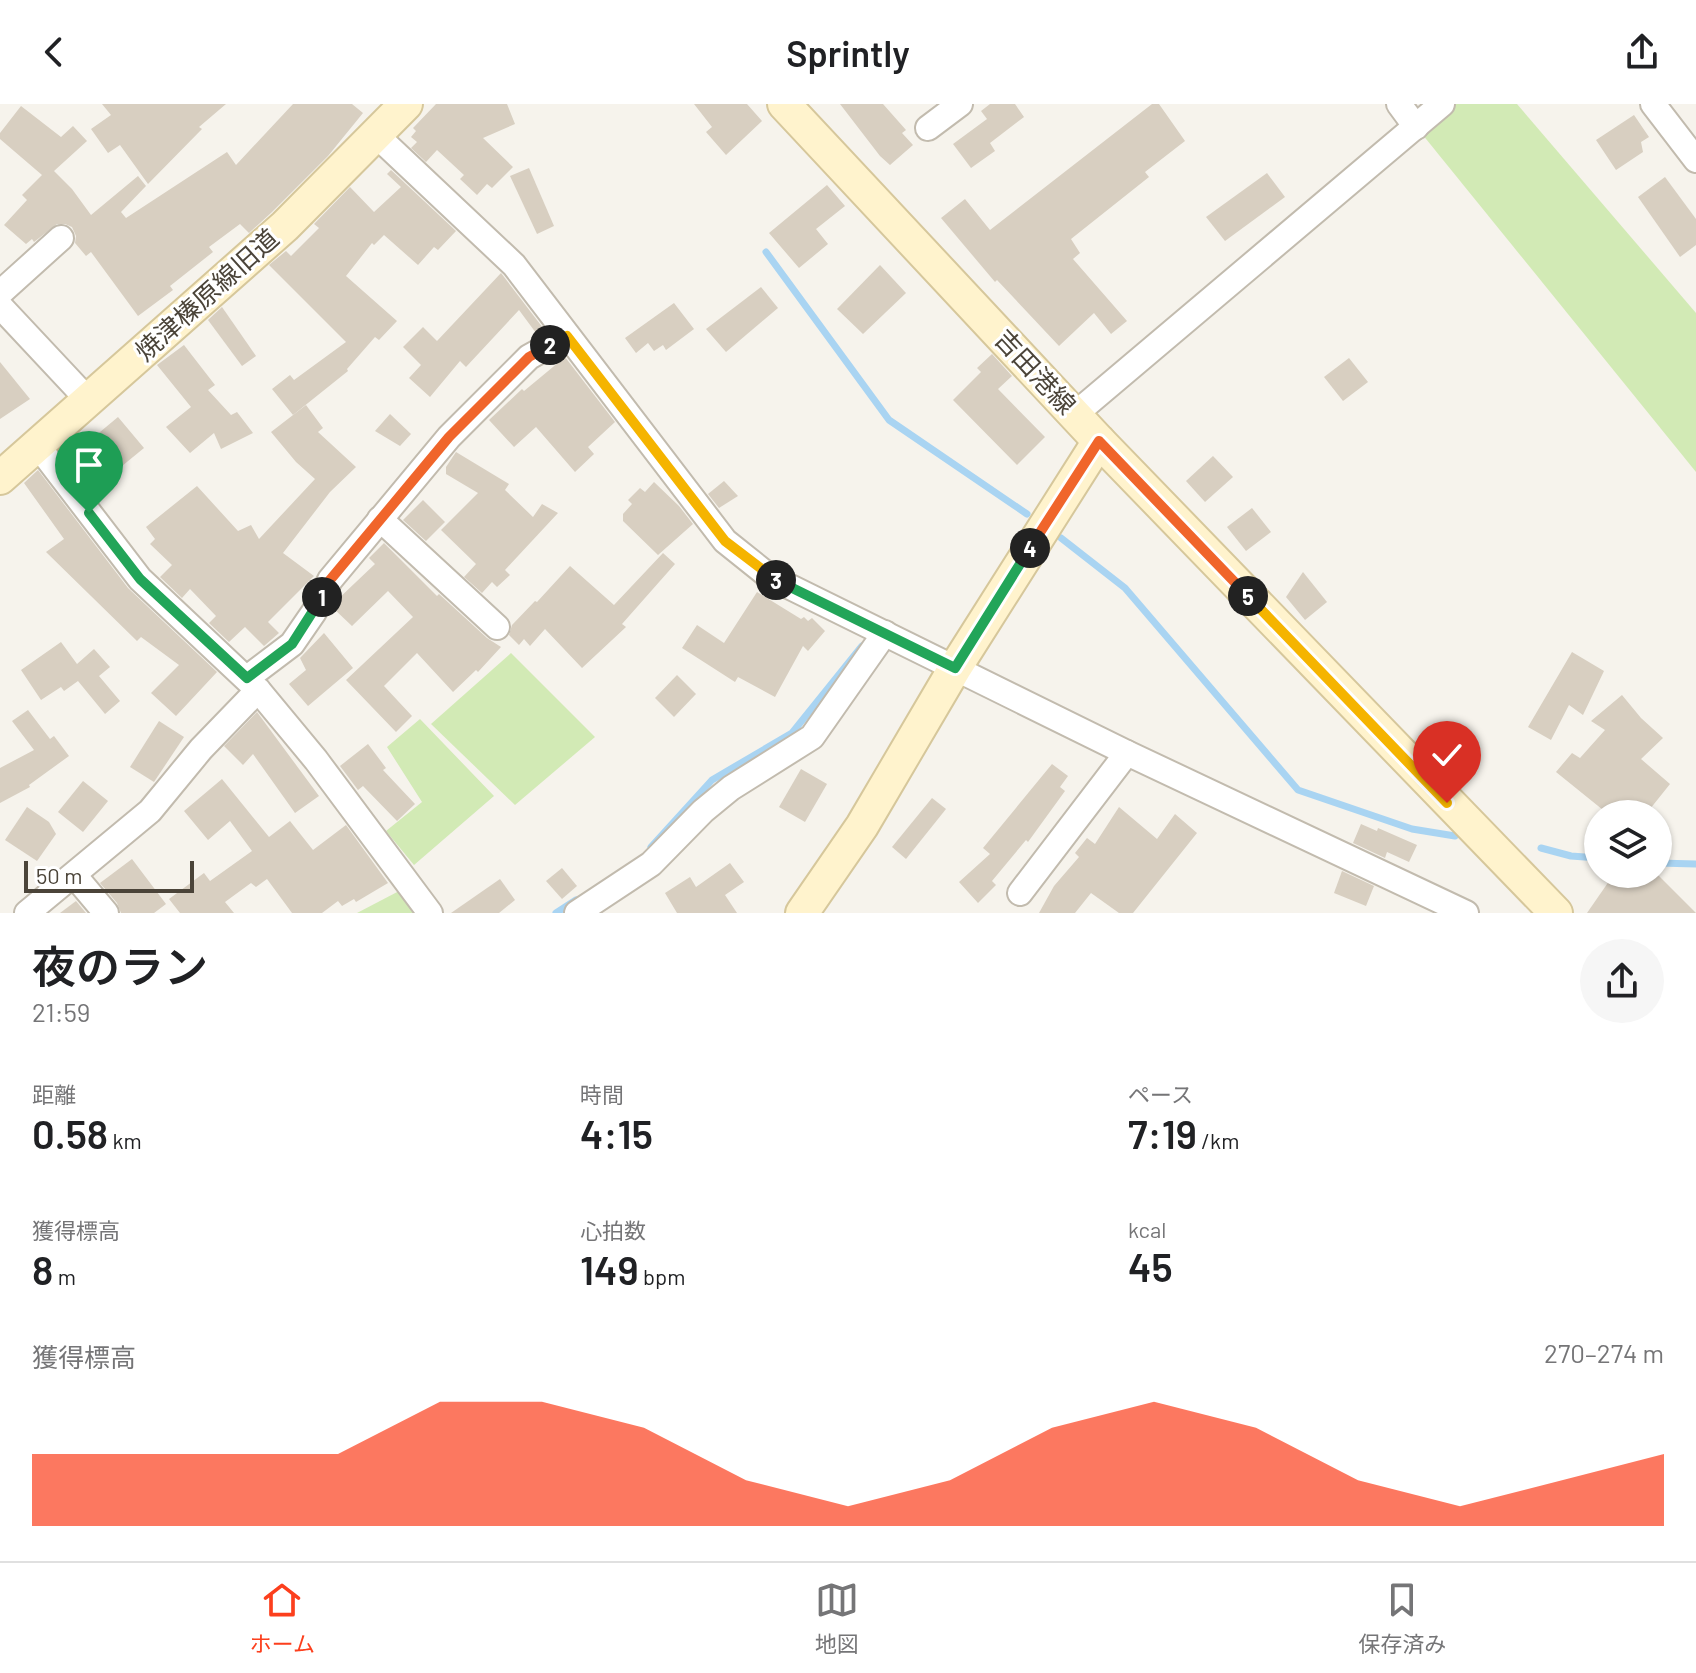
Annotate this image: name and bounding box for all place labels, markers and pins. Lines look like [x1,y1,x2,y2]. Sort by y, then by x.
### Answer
pin: 2 [530,325,570,365]
pin [55,431,123,513]
pin: 4 [1010,528,1050,568]
pin: 3 [756,560,796,600]
pin: 5 [1228,576,1268,616]
pin: 1 [302,577,342,617]
pin [1413,721,1481,803]

